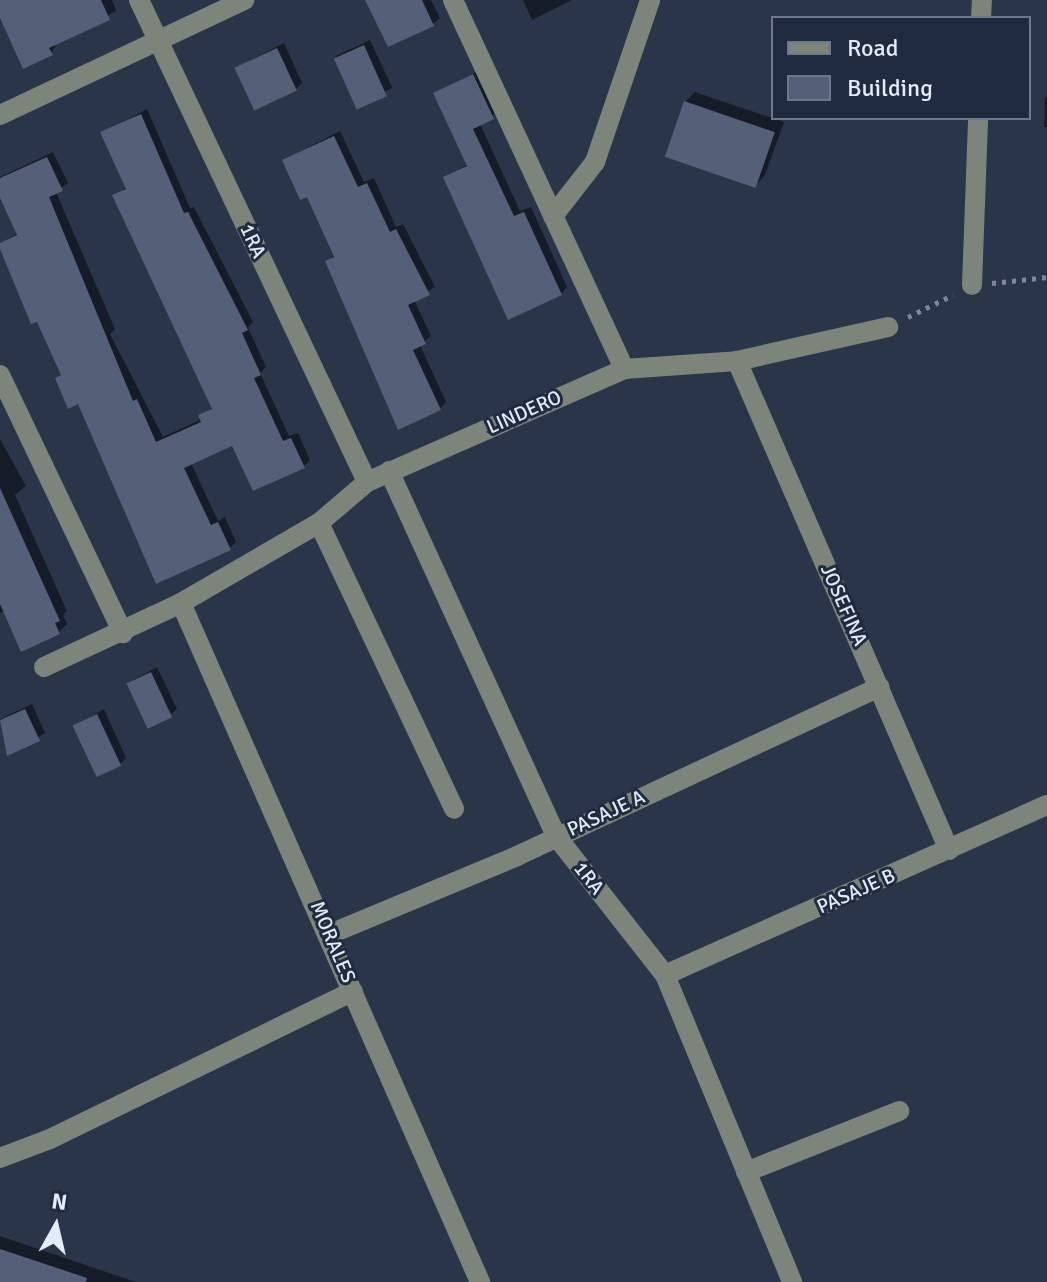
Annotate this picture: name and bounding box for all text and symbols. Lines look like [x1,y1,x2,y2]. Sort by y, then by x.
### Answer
legend [771,16,1031,120]
text: Road [847,33,898,63]
text: Building [847,73,933,103]
street label: 1RA [235,220,271,262]
street label: LINDERO [483,385,565,439]
street label: JOSEFINA [815,561,873,649]
street label: PASAJE A [563,785,649,841]
street label: 1RA [569,857,609,899]
street label: PASAJE B [813,863,899,919]
street label: MORALES [305,898,361,986]
north arrow [16,1186,96,1266]
text: N [50,1187,69,1216]

